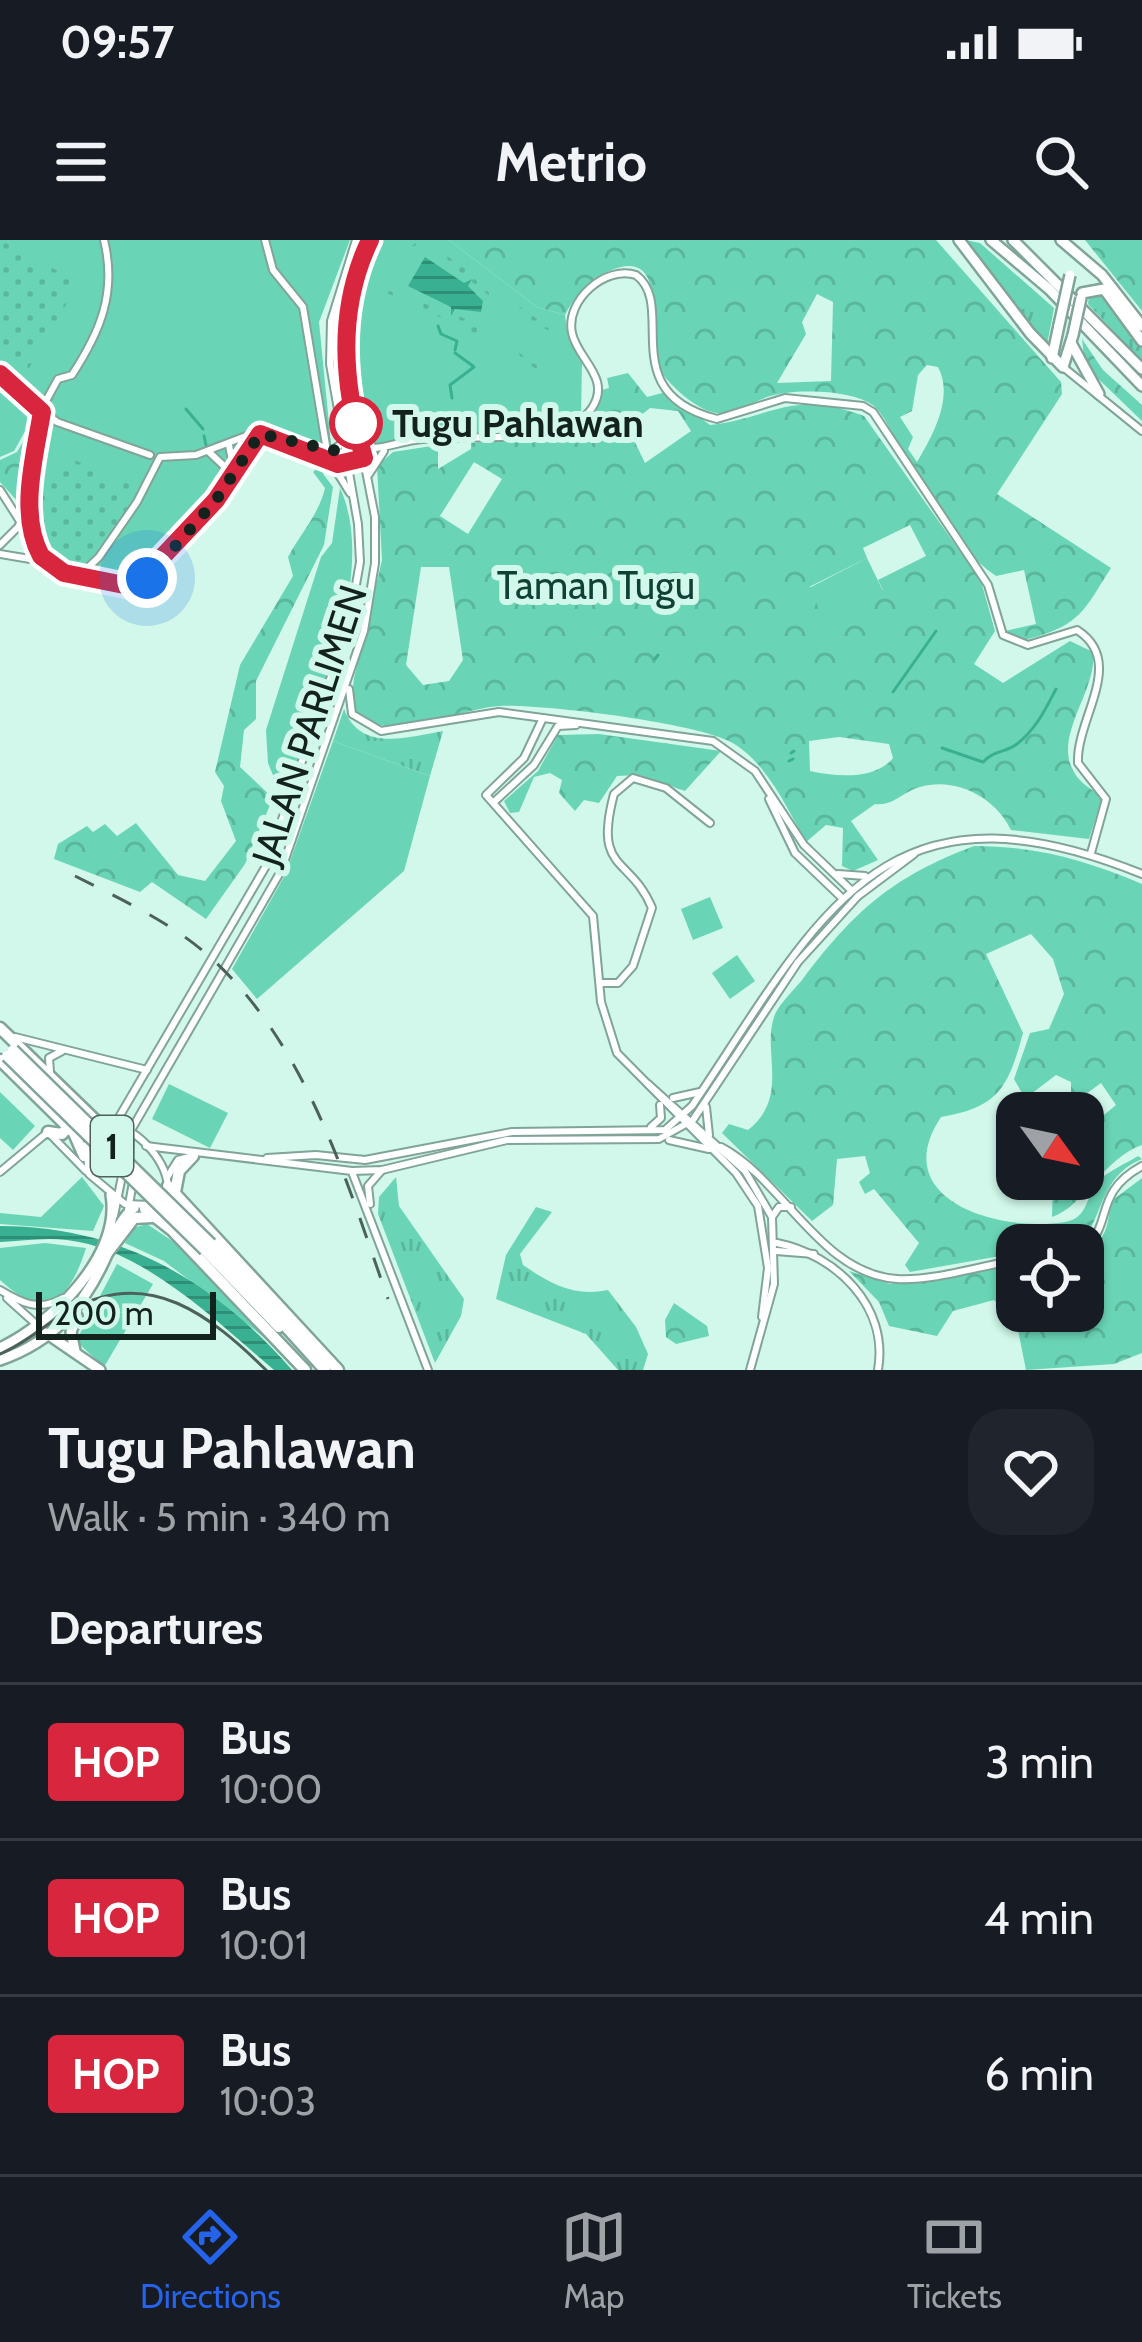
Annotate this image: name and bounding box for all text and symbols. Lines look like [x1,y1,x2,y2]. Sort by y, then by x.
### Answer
text: 09:57 [60,15,174,69]
icon: menu [48,129,114,195]
text: Metrio [495,129,647,195]
icon: search [1028,129,1094,195]
marker: Tugu Pahlawan [331,398,381,448]
place label: Tugu Pahlawan [392,399,644,447]
your location [117,548,177,608]
park label: Taman Tugu [497,561,695,609]
street label: JALAN PARLIMEN [241,579,377,872]
north arrow [996,1092,1104,1200]
map controls [996,1092,1104,1332]
road number: 1 [91,1116,133,1176]
button: locate [996,1224,1104,1332]
scale bar [36,1286,216,1339]
text: 200 m [54,1293,154,1333]
button: heart [968,1409,1094,1535]
text: Tugu Pahlawan [48,1413,416,1482]
text: Walk · 5 min · 340 m [48,1493,390,1541]
text: Departures [48,1601,263,1655]
text: Bus [220,1711,291,1765]
text: 3 min [985,1735,1094,1789]
text: HOP [72,1736,160,1788]
text: 10:00 [220,1765,322,1813]
text: Bus [220,1867,291,1921]
text: 4 min [984,1891,1094,1945]
text: HOP [72,1892,160,1944]
text: 10:01 [220,1921,308,1969]
text: Bus [220,2023,291,2077]
text: 6 min [984,2047,1094,2101]
text: HOP [72,2048,160,2100]
text: 10:03 [220,2077,316,2125]
tab: Directions [140,2204,281,2316]
tab: Map [561,2204,627,2316]
tab: Tickets [907,2204,1002,2316]

